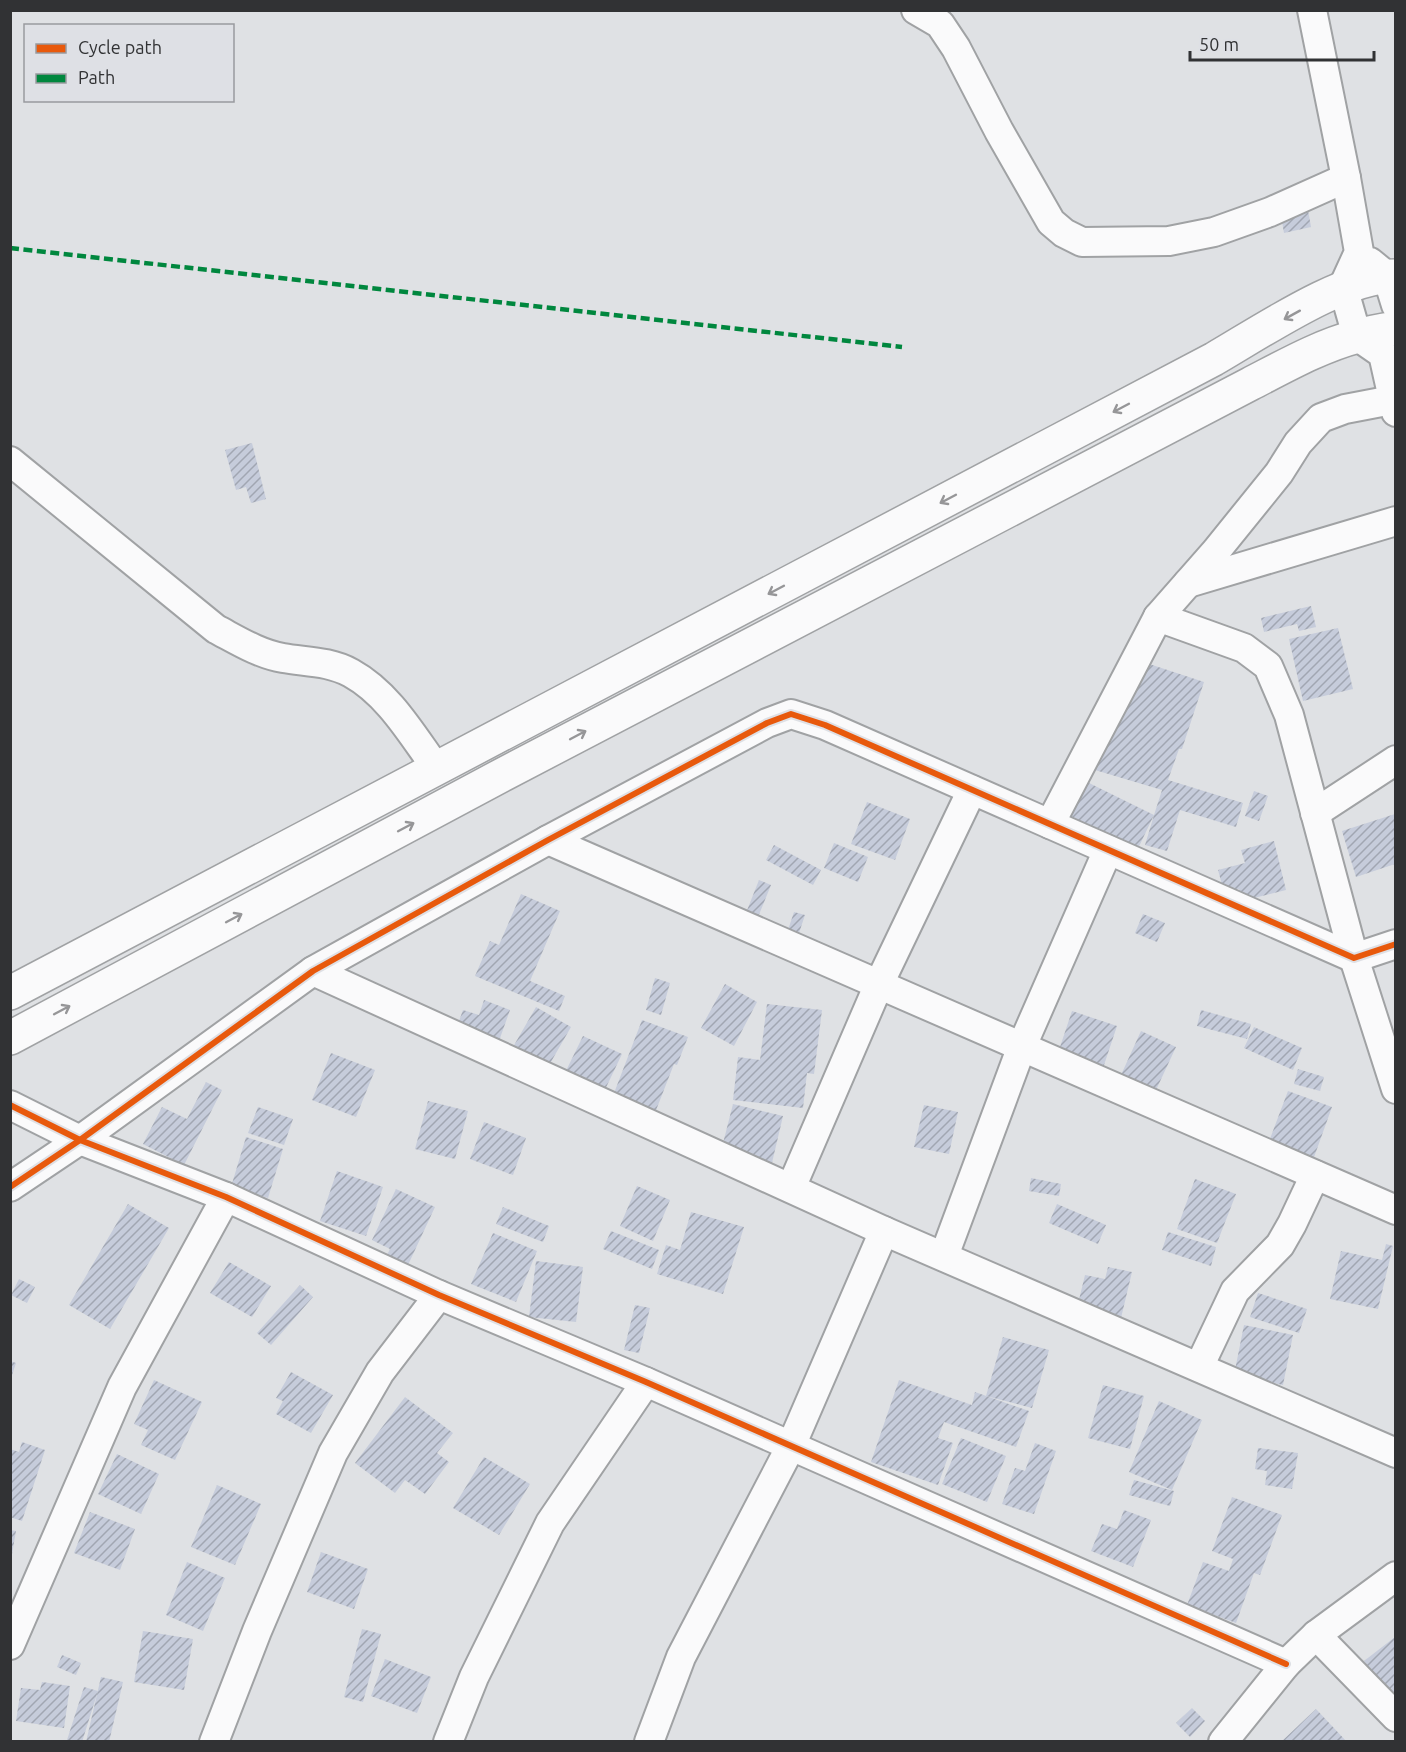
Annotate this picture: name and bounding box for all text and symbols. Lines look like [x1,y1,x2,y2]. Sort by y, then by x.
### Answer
legend [24,24,234,102]
scale bar [1190,24,1374,62]
text: 50 m [1199,34,1239,54]
text: Cycle path [78,37,162,57]
text: Path [78,67,115,87]
one-way arrow [1284,309,1301,321]
one-way arrow [1112,403,1130,414]
one-way arrow [940,493,957,505]
one-way arrow [767,585,785,596]
one-way arrow [569,729,587,740]
one-way arrow [397,821,414,833]
one-way arrow [225,912,243,924]
one-way arrow [53,1004,70,1016]

